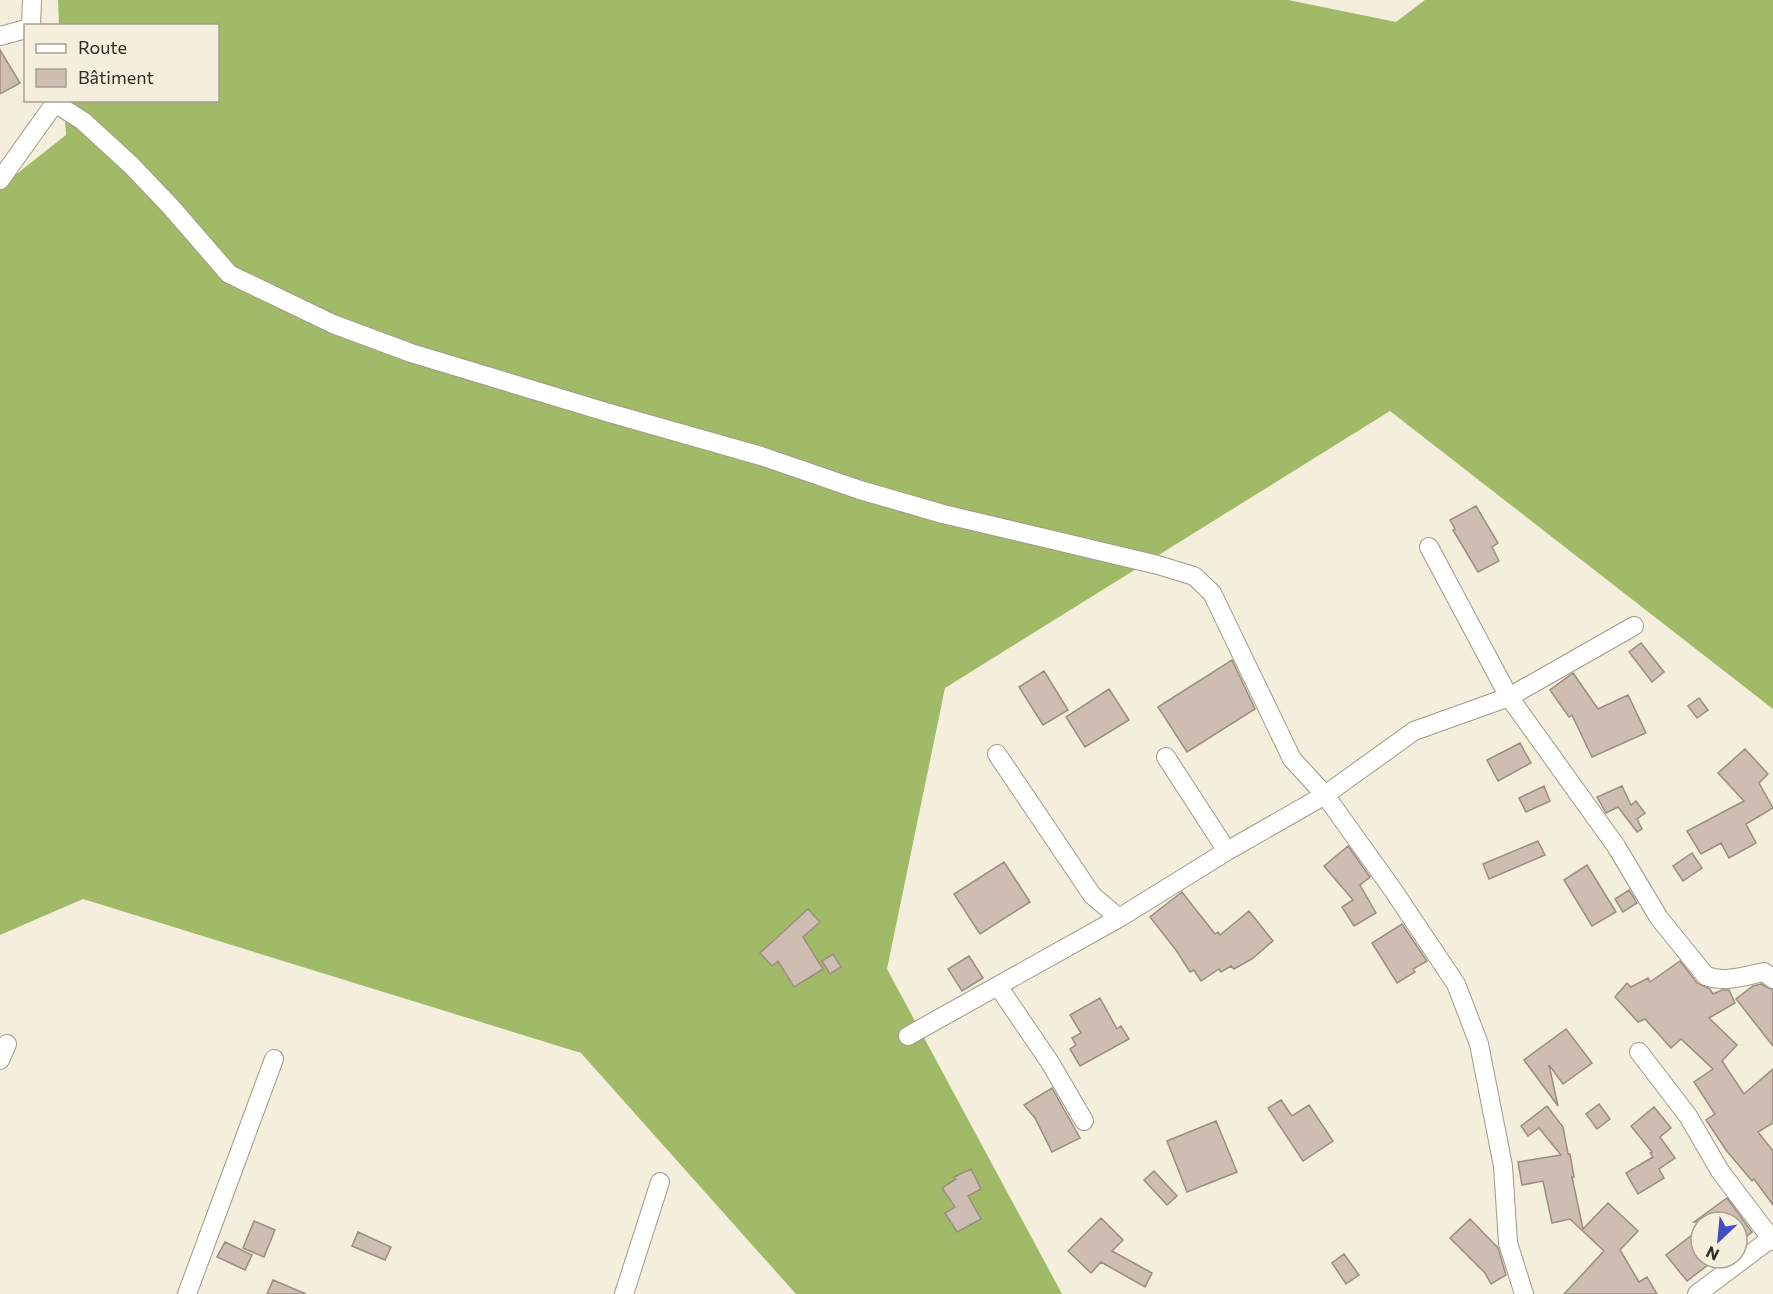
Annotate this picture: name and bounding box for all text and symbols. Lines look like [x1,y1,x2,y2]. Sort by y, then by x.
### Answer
legend [24,24,219,102]
text: Route [78,36,127,58]
text: Bâtiment [78,66,154,88]
north arrow [1689,1210,1749,1270]
text: N [1703,1243,1722,1265]

